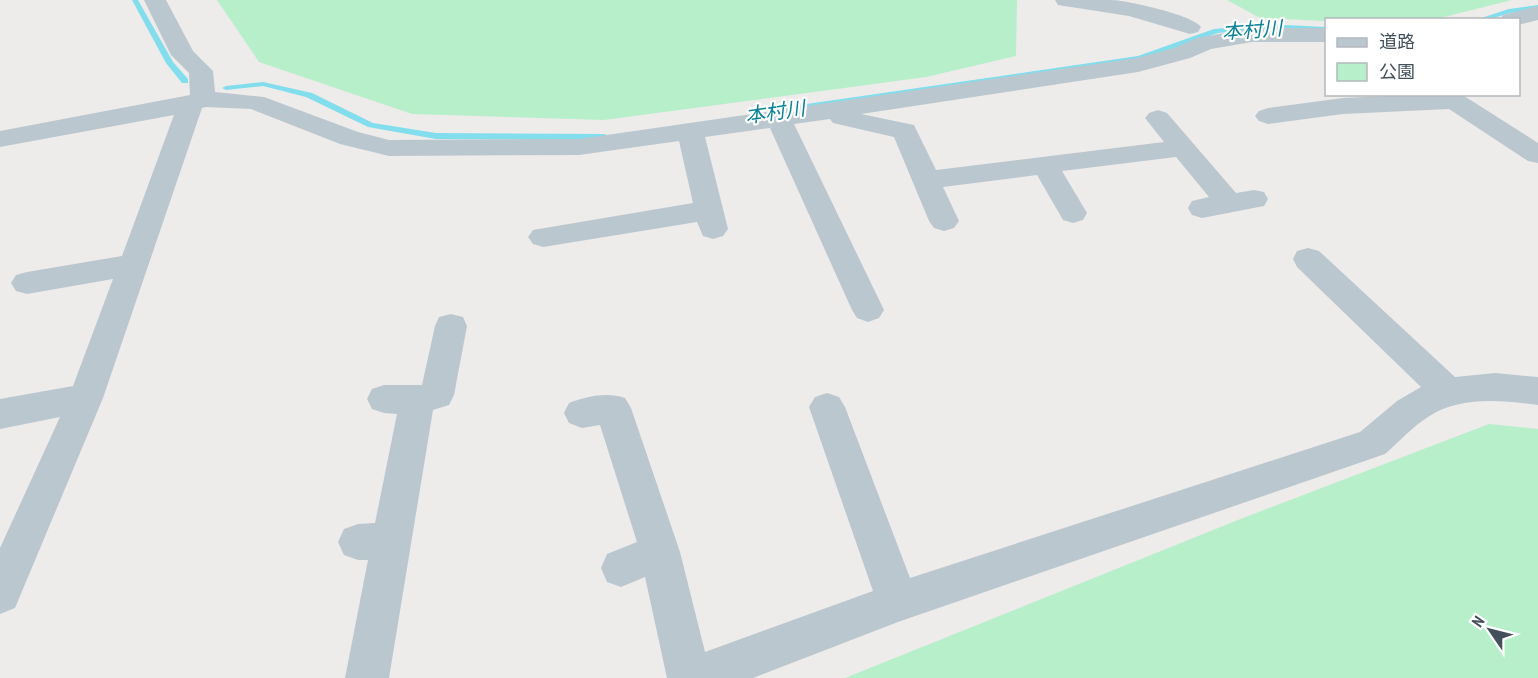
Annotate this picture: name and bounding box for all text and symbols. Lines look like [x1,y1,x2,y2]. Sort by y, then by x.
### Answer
water label: 本村川 [1221,15,1285,45]
legend [1325,18,1520,96]
text: 道路 [1379,30,1415,53]
text: 公園 [1379,60,1415,83]
water label: 本村川 [743,95,808,129]
north arrow [1460,600,1520,660]
text: N [1467,612,1488,631]

